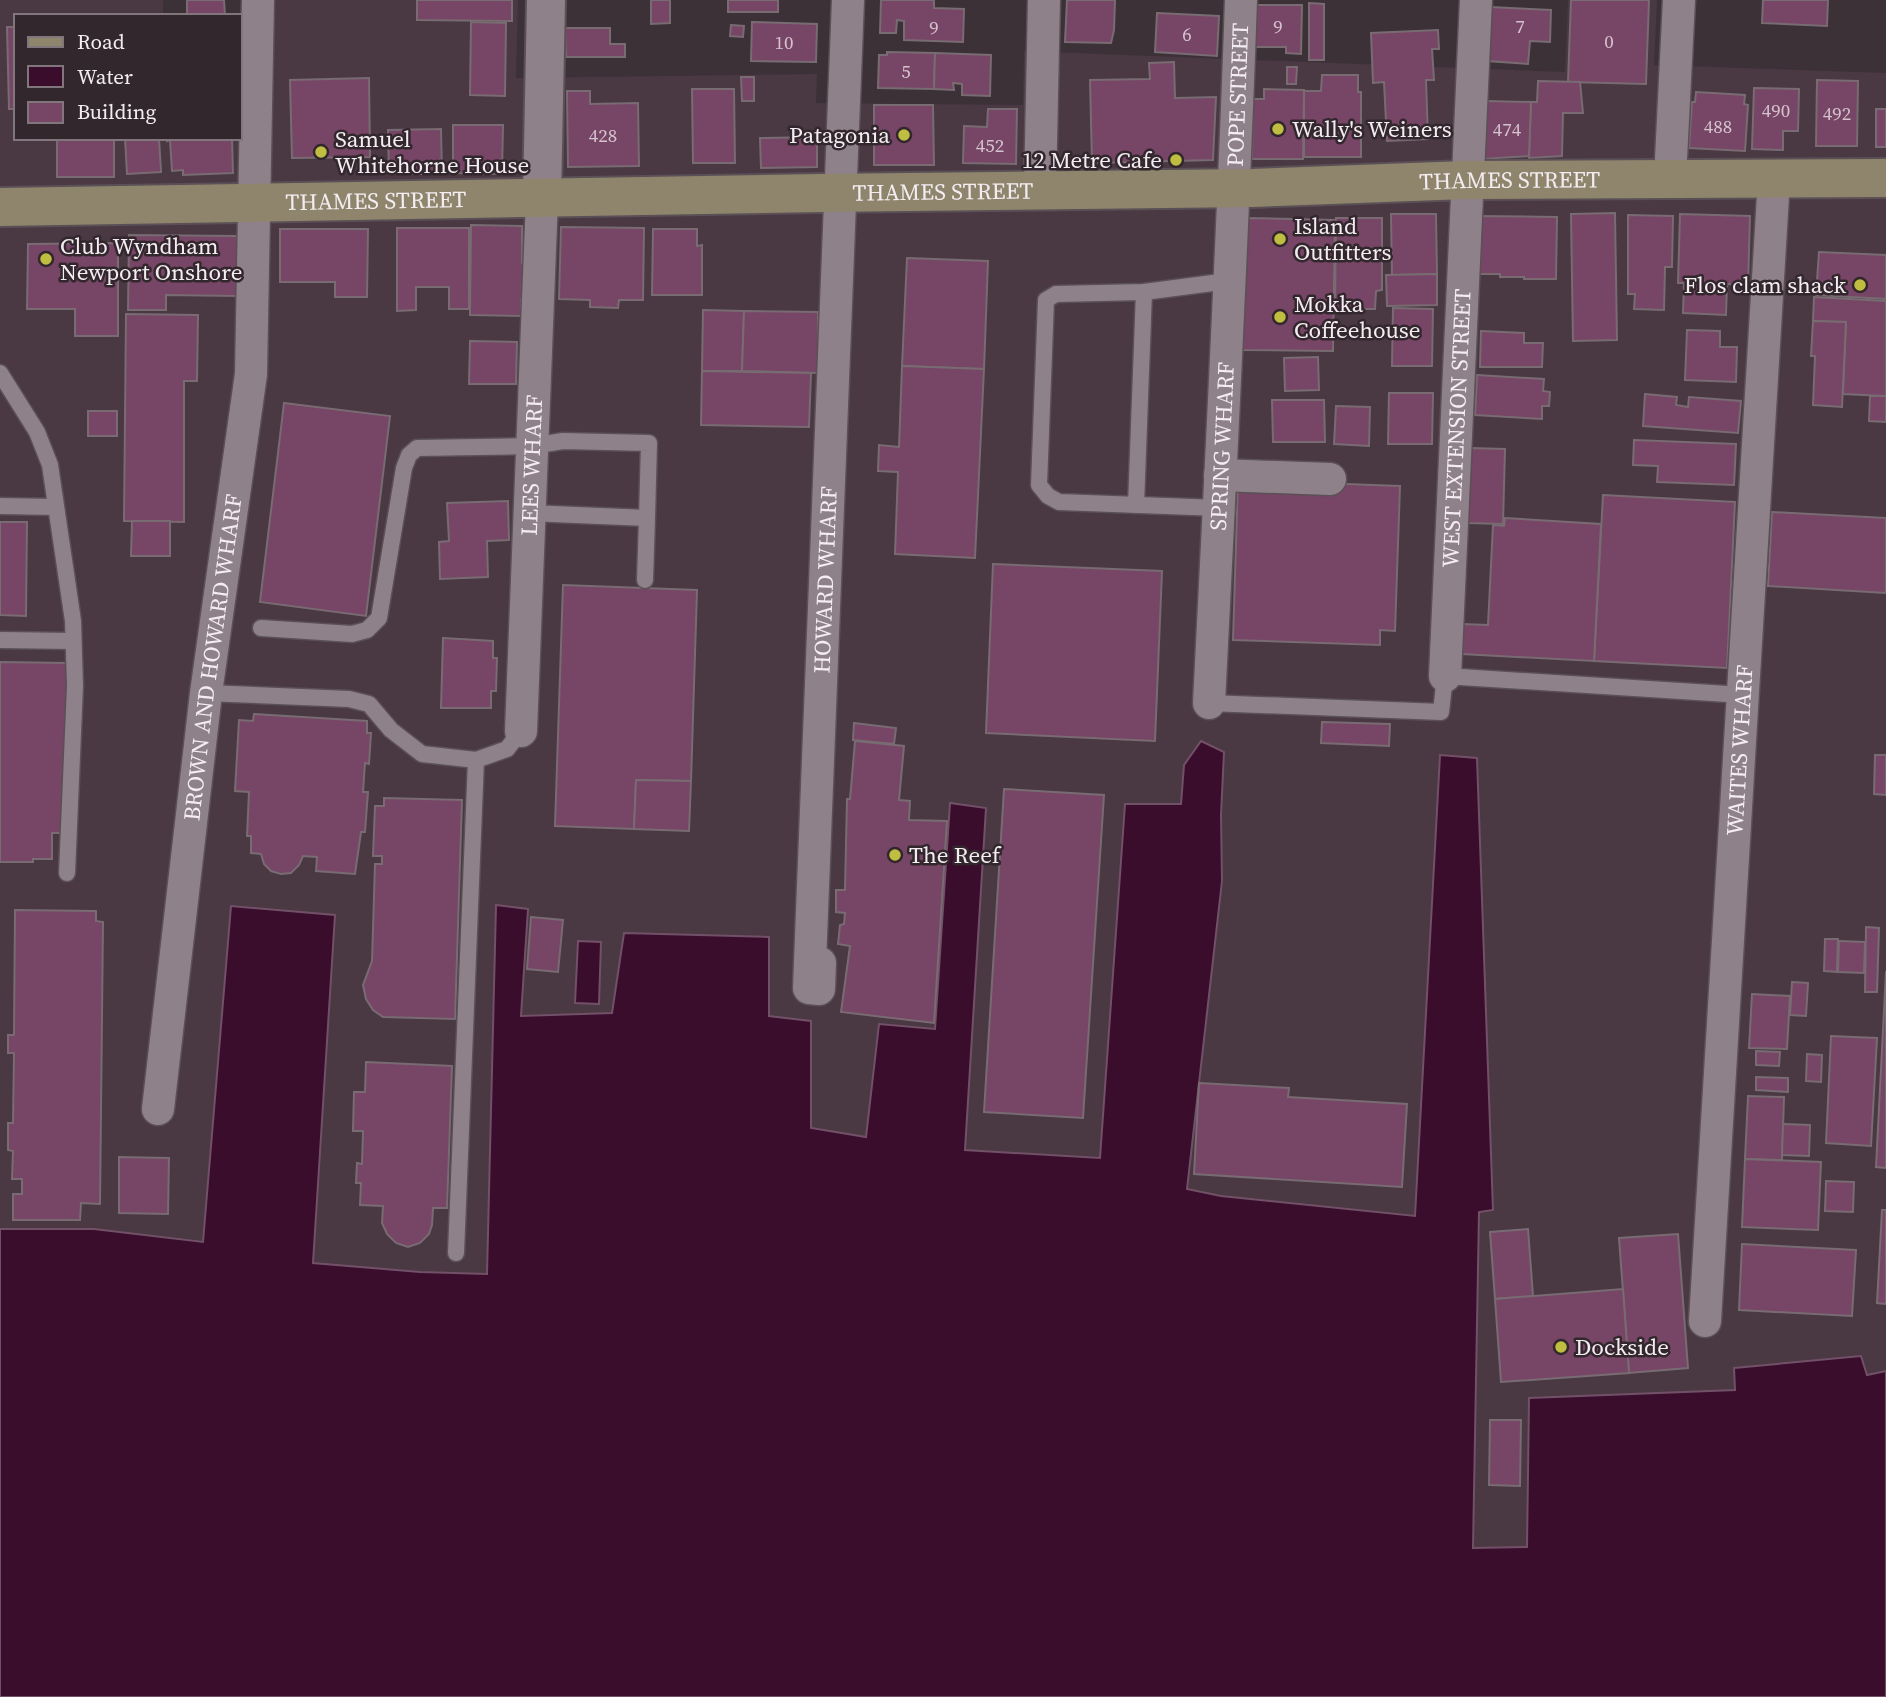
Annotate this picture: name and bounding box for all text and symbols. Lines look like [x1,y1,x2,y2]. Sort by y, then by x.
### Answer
house number: 9 [1273,13,1283,39]
house number: 7 [1515,13,1525,39]
legend [14,14,242,140]
house number: 9 [929,14,939,40]
house number: 6 [1182,21,1192,47]
street label: POPE STREET [1219,22,1256,167]
text: Road [77,27,125,56]
house number: 0 [1604,28,1614,54]
house number: 10 [774,29,794,55]
house number: 5 [901,58,911,84]
text: Water [77,62,133,91]
text: Building [77,97,156,126]
house number: 490 [1762,97,1790,123]
house number: 492 [1823,100,1851,126]
place label: Wally's Weiners [1292,113,1452,145]
house number: 488 [1704,113,1732,139]
house number: 474 [1493,116,1522,142]
place label: Patagonia [789,119,890,151]
marker: Wally's Weiners [1270,121,1286,137]
house number: 428 [589,122,617,148]
place label: Samuel Whitehorne House [335,123,529,181]
marker: Patagonia [896,127,912,143]
house number: 452 [976,132,1004,158]
marker: Samuel Whitehorne House [313,144,329,160]
place label: 12 Metre Cafe [1022,144,1162,176]
marker: 12 Metre Cafe [1168,152,1184,168]
street label: THAMES STREET [1419,163,1600,198]
street label: THAMES STREET [852,175,1034,209]
street label: THAMES STREET [285,183,467,218]
place label: Island Outfitters [1294,210,1391,268]
place label: Club Wyndham Newport Onshore [60,230,242,288]
marker: Island Outfitters [1272,231,1288,247]
marker: Club Wyndham Newport Onshore [38,251,54,267]
place label: Flos clam shack [1684,269,1846,301]
marker: Flos clam shack [1852,277,1868,293]
place label: Mokka Coffeehouse [1294,288,1421,346]
street label: WEST EXTENSION STREET [1434,288,1479,568]
marker: Mokka Coffeehouse [1272,309,1288,325]
street label: SPRING WHARF [1202,361,1242,531]
street label: LEES WHARF [513,394,550,536]
street label: HOWARD WHARF [805,486,845,674]
street label: BROWN AND HOWARD WHARF [175,492,250,822]
street label: WAITES WHARF [1718,664,1761,836]
place label: The Reef [909,839,1002,871]
marker: The Reef [887,847,903,863]
place label: Dockside [1575,1331,1669,1363]
marker: Dockside [1553,1339,1569,1355]

